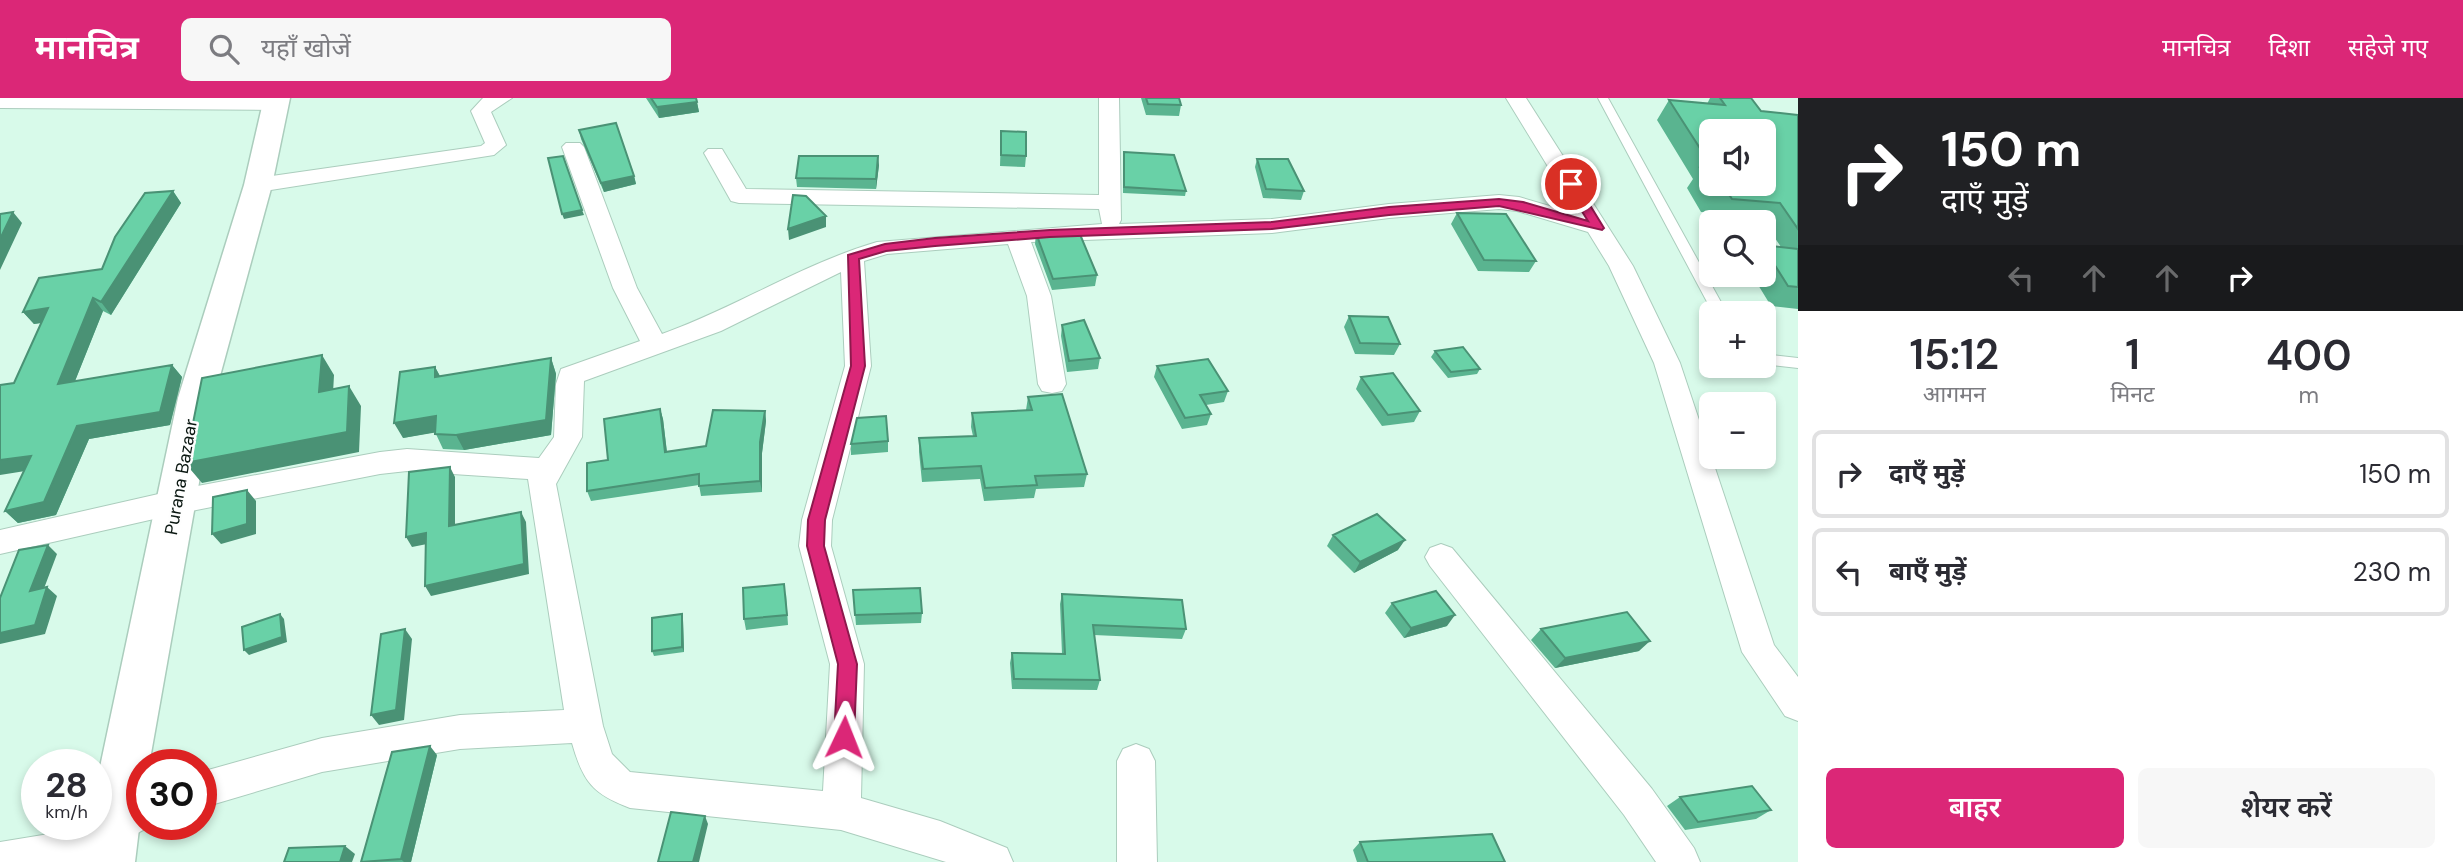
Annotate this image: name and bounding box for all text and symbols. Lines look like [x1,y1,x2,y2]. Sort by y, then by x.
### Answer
search box [181,18,671,81]
text: मानचित्र [35,26,139,69]
icon: search [205,30,243,68]
text: यहाँ खोजें [261,31,351,65]
text: मानचित्र [2162,32,2231,63]
text: दिशा [2269,32,2310,63]
text: सहेजे गए [2348,32,2428,63]
text: 150 m [1941,117,2081,181]
map controls [1699,119,1776,469]
button: sound [1699,119,1776,196]
icon: right [1826,126,1917,217]
pin [1541,154,1601,214]
icon: arrive [1552,165,1590,203]
text: दाएँ मुड़ें [1941,179,2029,221]
button: search [1699,210,1776,287]
icon: left [2002,259,2040,297]
icon: ahead [2075,259,2113,297]
icon: ahead [2148,259,2186,297]
icon: right [2221,259,2259,297]
button: + [1699,301,1776,378]
text: 15:12 [1910,327,1999,382]
text: 1 [2125,327,2140,382]
text: 400 [2266,328,2351,383]
text: आगमन [1923,379,1986,409]
text: मिनट [2110,379,2155,409]
text: m [2299,380,2319,410]
button: − [1699,392,1776,469]
street label: Purana Bazaar [159,417,203,537]
icon: right [1830,455,1868,493]
text: दाएँ मुड़ें [1889,456,1965,490]
text: 150 m [2359,457,2431,491]
icon: left [1830,553,1868,591]
text: बाएँ मुड़ें [1889,554,1966,588]
text: 230 m [2353,555,2431,589]
position arrow [807,700,881,774]
speed limit sign: 30 [126,749,217,840]
text: 28 [45,762,88,808]
button: बाहर [1826,768,2124,848]
button: शेयर करें [2138,768,2435,848]
text: km/h [45,800,88,824]

